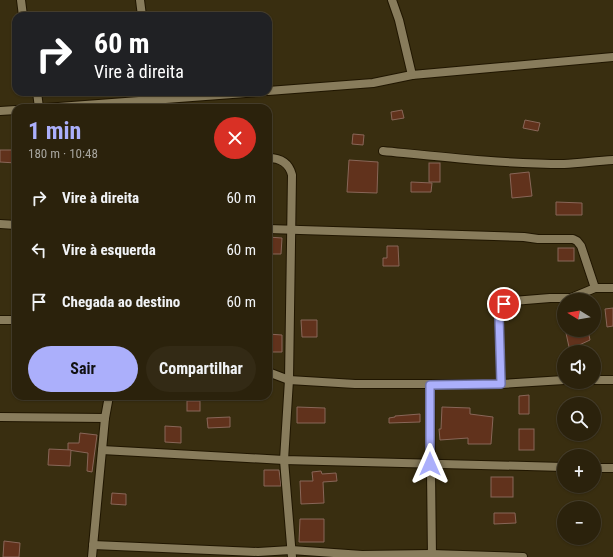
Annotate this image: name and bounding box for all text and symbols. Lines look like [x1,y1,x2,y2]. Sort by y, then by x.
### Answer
text: 60 m [94,27,150,60]
icon: right [28,28,80,80]
text: Vire à direita [94,61,184,82]
text: 1 min [28,117,81,145]
button: close [214,117,256,159]
text: 180 m · 10:48 [28,146,98,161]
icon: right [28,187,50,209]
text: Vire à direita [62,189,139,207]
text: 60 m [226,189,256,207]
icon: left [28,239,50,261]
text: Vire à esquerda [62,241,156,259]
text: 60 m [226,241,256,259]
pin [487,287,521,321]
icon: arrive [28,291,50,313]
text: Chegada ao destino [62,293,180,311]
text: 60 m [226,293,256,311]
icon: arrive [493,293,515,315]
north arrow [557,293,601,337]
map controls [557,293,601,545]
button: sound [557,345,601,389]
button: Sair [28,346,138,392]
button: Compartilhar [146,346,256,392]
button: search [557,397,601,441]
position arrow [409,443,451,485]
button: + [557,449,601,493]
button: − [557,501,601,545]

